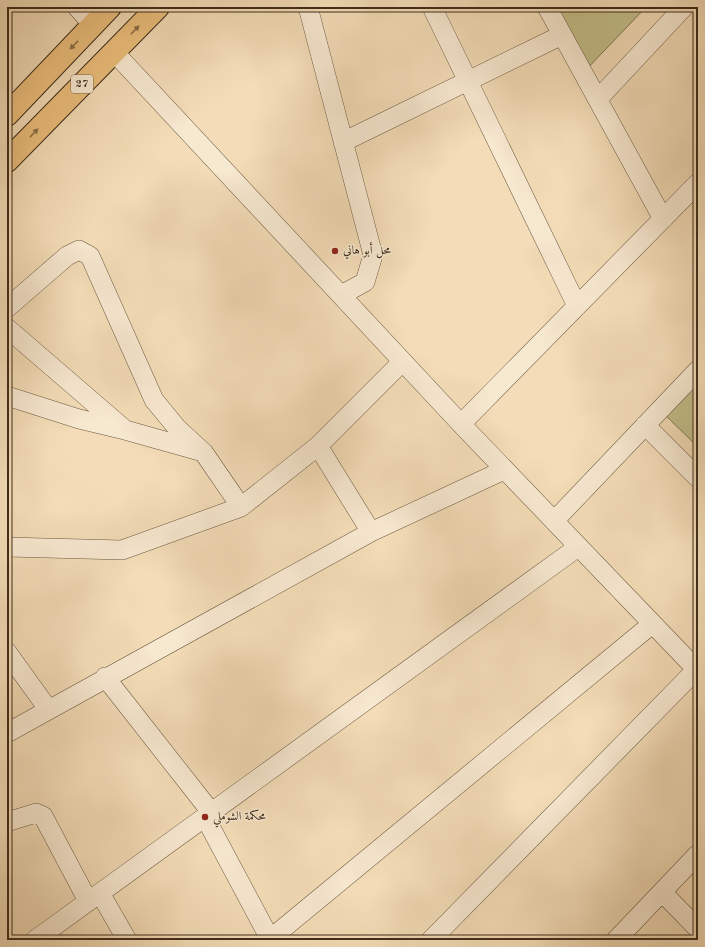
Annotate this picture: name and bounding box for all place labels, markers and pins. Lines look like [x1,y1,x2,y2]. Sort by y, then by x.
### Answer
place label: محل أبو هاني [343,242,392,260]
marker: محل أبو هاني [330,246,340,256]
place label: محكمة الشوملي [213,809,267,828]
marker: محكمة الشوملي [200,812,210,822]

